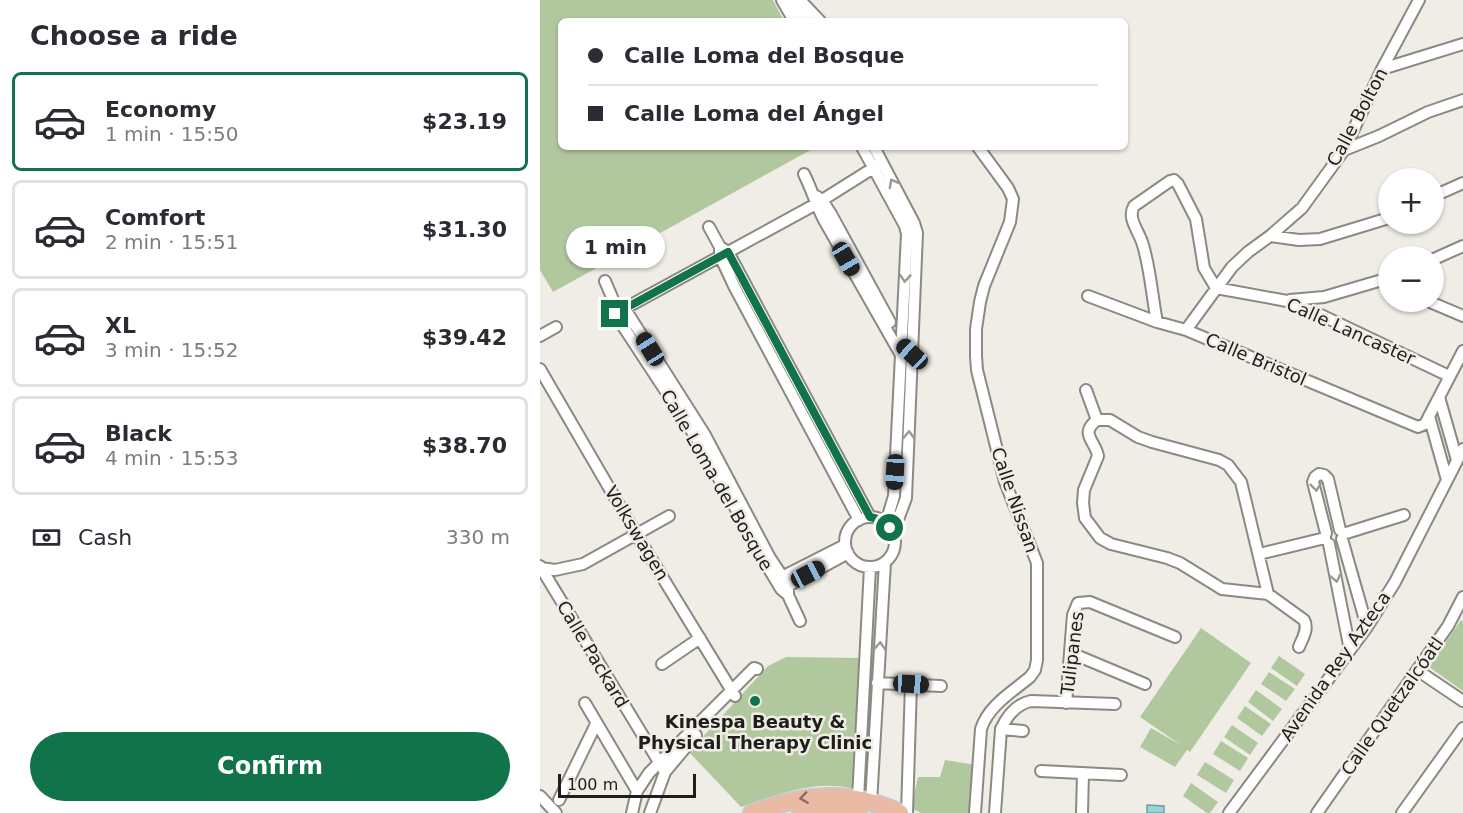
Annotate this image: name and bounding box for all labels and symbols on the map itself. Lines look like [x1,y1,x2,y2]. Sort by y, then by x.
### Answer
street label: Calle Bolton [1322,64,1392,170]
one-way arrow [889,178,900,189]
callout: 1 min [566,227,664,269]
car [829,239,863,279]
one-way arrow [899,274,912,283]
street label: Calle Lancaster [1283,293,1419,369]
route end [601,300,628,327]
street label: Calle Bristol [1202,328,1310,390]
car [633,329,667,369]
car [893,335,931,373]
street label: Calle Loma del Bosque [657,386,777,574]
one-way arrow [902,430,915,439]
street label: Calle Nissan [987,445,1043,555]
car [885,454,905,490]
street label: Volkswagen [601,482,673,584]
one-way arrow [1309,482,1322,492]
route start [876,514,903,541]
car [788,558,828,590]
one-way arrow [1329,573,1342,583]
street label: Avenida Rey Azteca [1275,587,1395,745]
street label: Calle Packard [553,597,633,711]
street label: Tulipanes [1056,610,1088,697]
street label: Calle Quetzalcóatl [1336,633,1448,779]
one-way arrow [873,642,886,651]
car [893,674,929,694]
marker: Kinespa Beauty & Physical Therapy Clinic [748,694,762,708]
place label: Kinespa Beauty & Physical Therapy Clinic [638,711,872,753]
scale bar [558,771,696,798]
one-way arrow [799,792,809,804]

